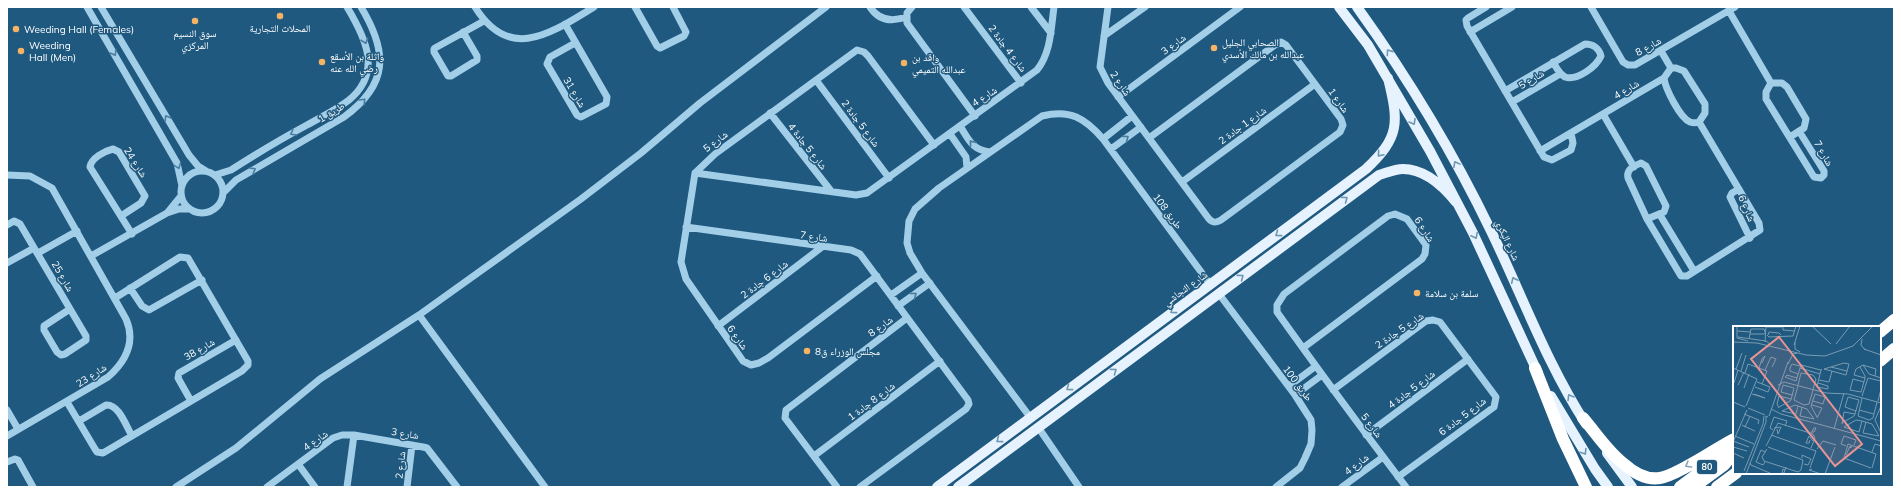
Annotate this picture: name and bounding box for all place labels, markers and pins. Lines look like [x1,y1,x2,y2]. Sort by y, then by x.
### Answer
marker: المحلات التجارية [275,11,285,21]
marker: سوق النسيم المركزي [190,16,200,26]
place label: المحلات التجارية [250,22,310,35]
place label: Weeding Hall (Females) [24,23,134,36]
marker: Weeding Hall (Females) [11,24,21,34]
place label: سوق النسيم المركزي [173,27,217,54]
place label: الصحابي الجليل عبدالله بن مالك الأسدي [1222,36,1304,63]
place label: Weeding Hall (Men) [29,39,76,64]
marker: الصحابي الجليل عبدالله بن مالك الأسدي [1209,43,1219,53]
marker: Weeding Hall (Men) [16,46,26,56]
place label: واثلة بن الأسقع رضي الله عنه [330,50,384,77]
place label: واقد بن عبدالله التميمي [912,51,966,78]
marker: واثلة بن الأسقع رضي الله عنه [317,57,327,67]
marker: واقد بن عبدالله التميمي [899,58,909,68]
place label: سلمة بن سلامة [1425,287,1479,300]
marker: سلمة بن سلامة [1412,288,1422,298]
place label: مجلس الوزراء ق8 [815,345,881,358]
marker: مجلس الوزراء ق8 [802,346,812,356]

